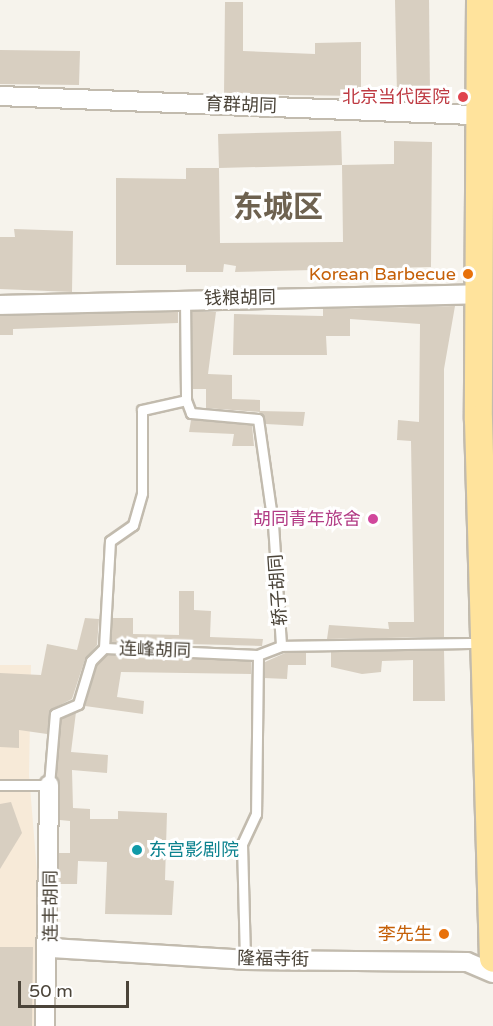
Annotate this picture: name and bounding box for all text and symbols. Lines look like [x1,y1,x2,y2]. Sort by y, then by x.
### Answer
place label: 北京当代医院 [342,86,450,108]
marker: 北京当代医院 [454,88,472,106]
street label: 育群胡同 [205,93,277,117]
district label: 东城区 [233,190,323,226]
place label: Korean Barbecue [309,263,456,285]
marker: Korean Barbecue [461,267,475,281]
street label: 钱粮胡同 [204,287,276,309]
place label: 胡同青年旅舍 [253,508,361,530]
marker: 胡同青年旅舍 [366,512,380,526]
street label: 轿子胡同 [265,553,291,627]
street label: 连峰胡同 [119,638,191,662]
place label: 东宫影剧院 [149,839,239,861]
marker: 东宫影剧院 [130,843,144,857]
street label: 连丰胡同 [40,870,62,942]
place label: 李先生 [378,923,432,945]
marker: 李先生 [437,927,451,941]
street label: 隆福寺街 [237,948,309,970]
scale bar [21,969,132,1007]
text: 50 m [29,980,73,1002]

